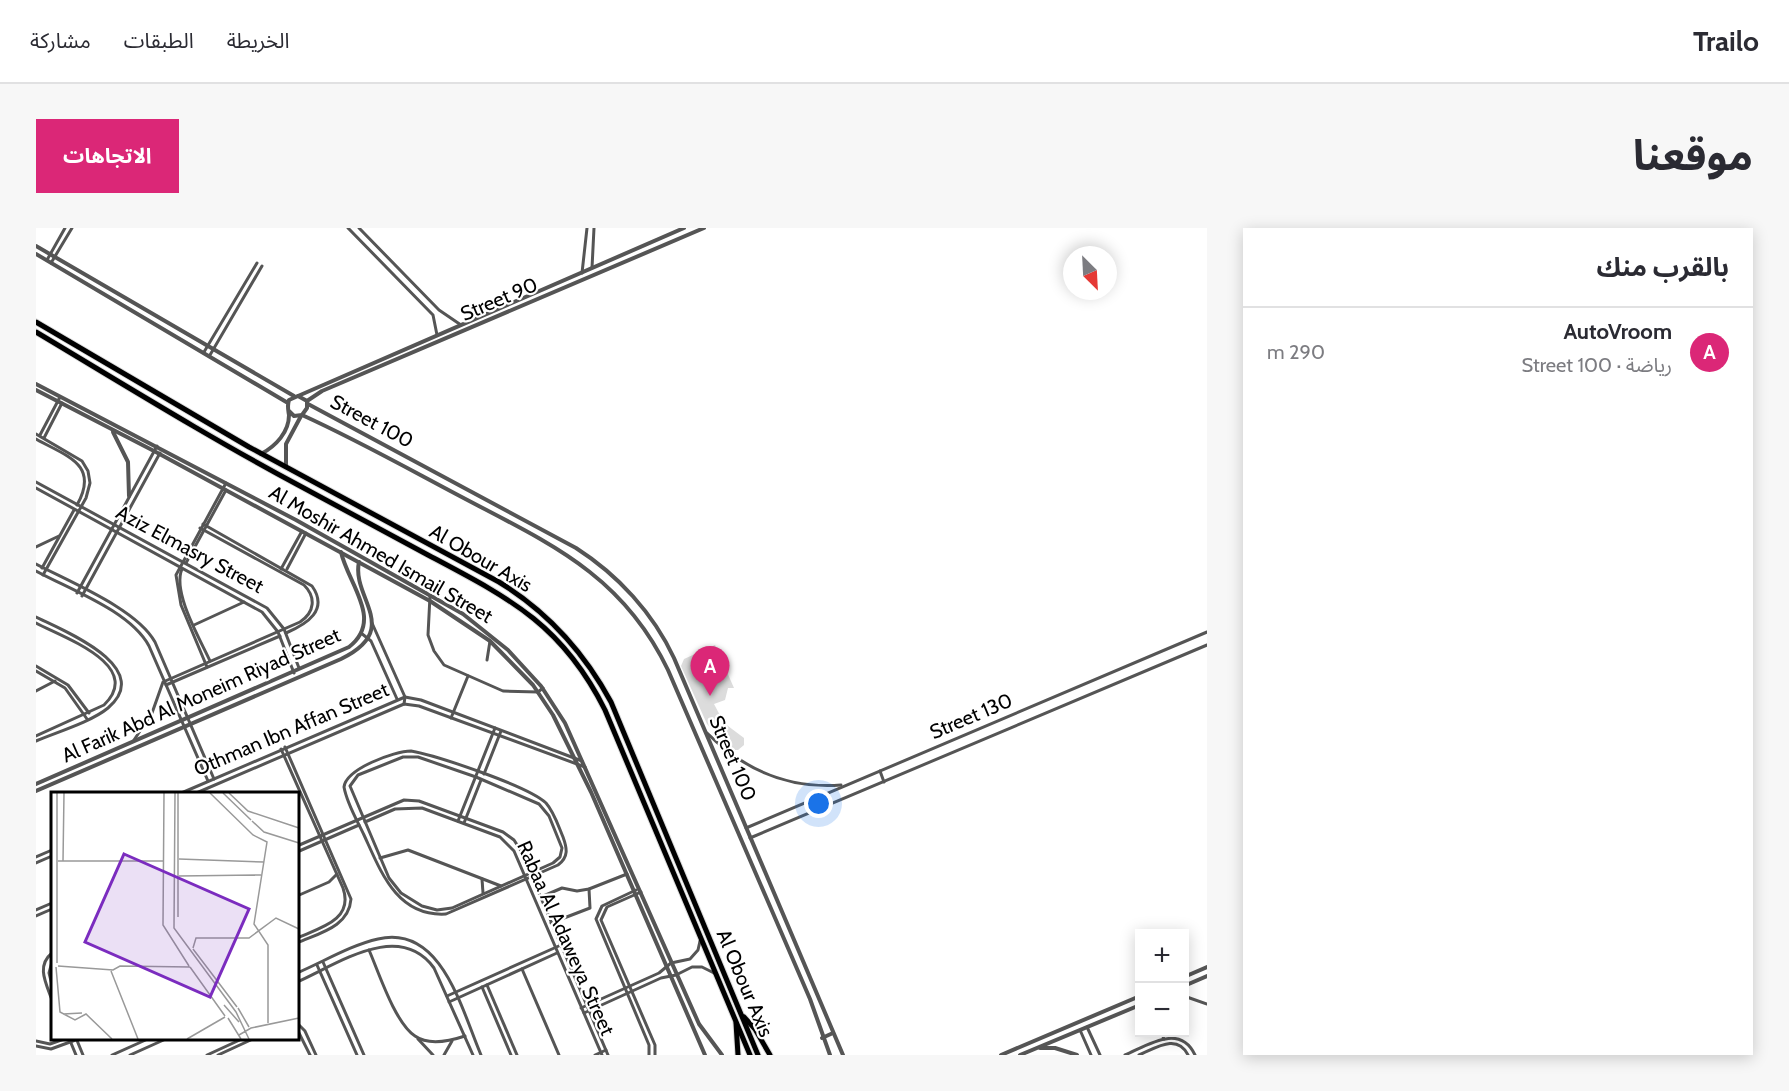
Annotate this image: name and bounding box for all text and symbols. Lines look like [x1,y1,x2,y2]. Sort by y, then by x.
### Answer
text: Trailo [1693,24,1759,58]
text: مشاركة [30,28,91,53]
text: الطبقات [124,28,194,53]
text: الخريطة [227,28,290,53]
button: الاتجاهات [36,119,179,193]
text: موقعنا [1633,129,1753,181]
north arrow [1063,246,1117,300]
text: بالقرب منك [1596,251,1729,283]
street label: Street 90 [457,272,541,326]
text: AutoVroom [1563,318,1672,345]
text: 290 m [1267,340,1325,364]
text: A [1703,340,1716,364]
text: رياضة · Street 100 [1522,353,1672,377]
street label: Street 100 [326,389,418,453]
street label: Al Moshir Ahmed Ismail Street [265,480,497,628]
street label: Aziz Elmasry Street [112,500,268,598]
street label: Al Obour Axis [425,519,537,597]
street label: Al Farik Abd Al Moneim Riyad Street [58,622,344,767]
pin: A [690,646,730,696]
street label: Othman Ibn Affan Street [190,677,392,781]
street label: Street 130 [926,688,1016,744]
street label: Street 100 [704,712,762,804]
your location [804,789,833,818]
inset map [51,792,298,1040]
street label: Rabaa Al Adaweya Street [512,837,620,1039]
street label: Al Obour Axis [712,926,778,1040]
map controls [1135,929,1189,1037]
button: + [1135,929,1189,983]
button: − [1135,983,1189,1037]

